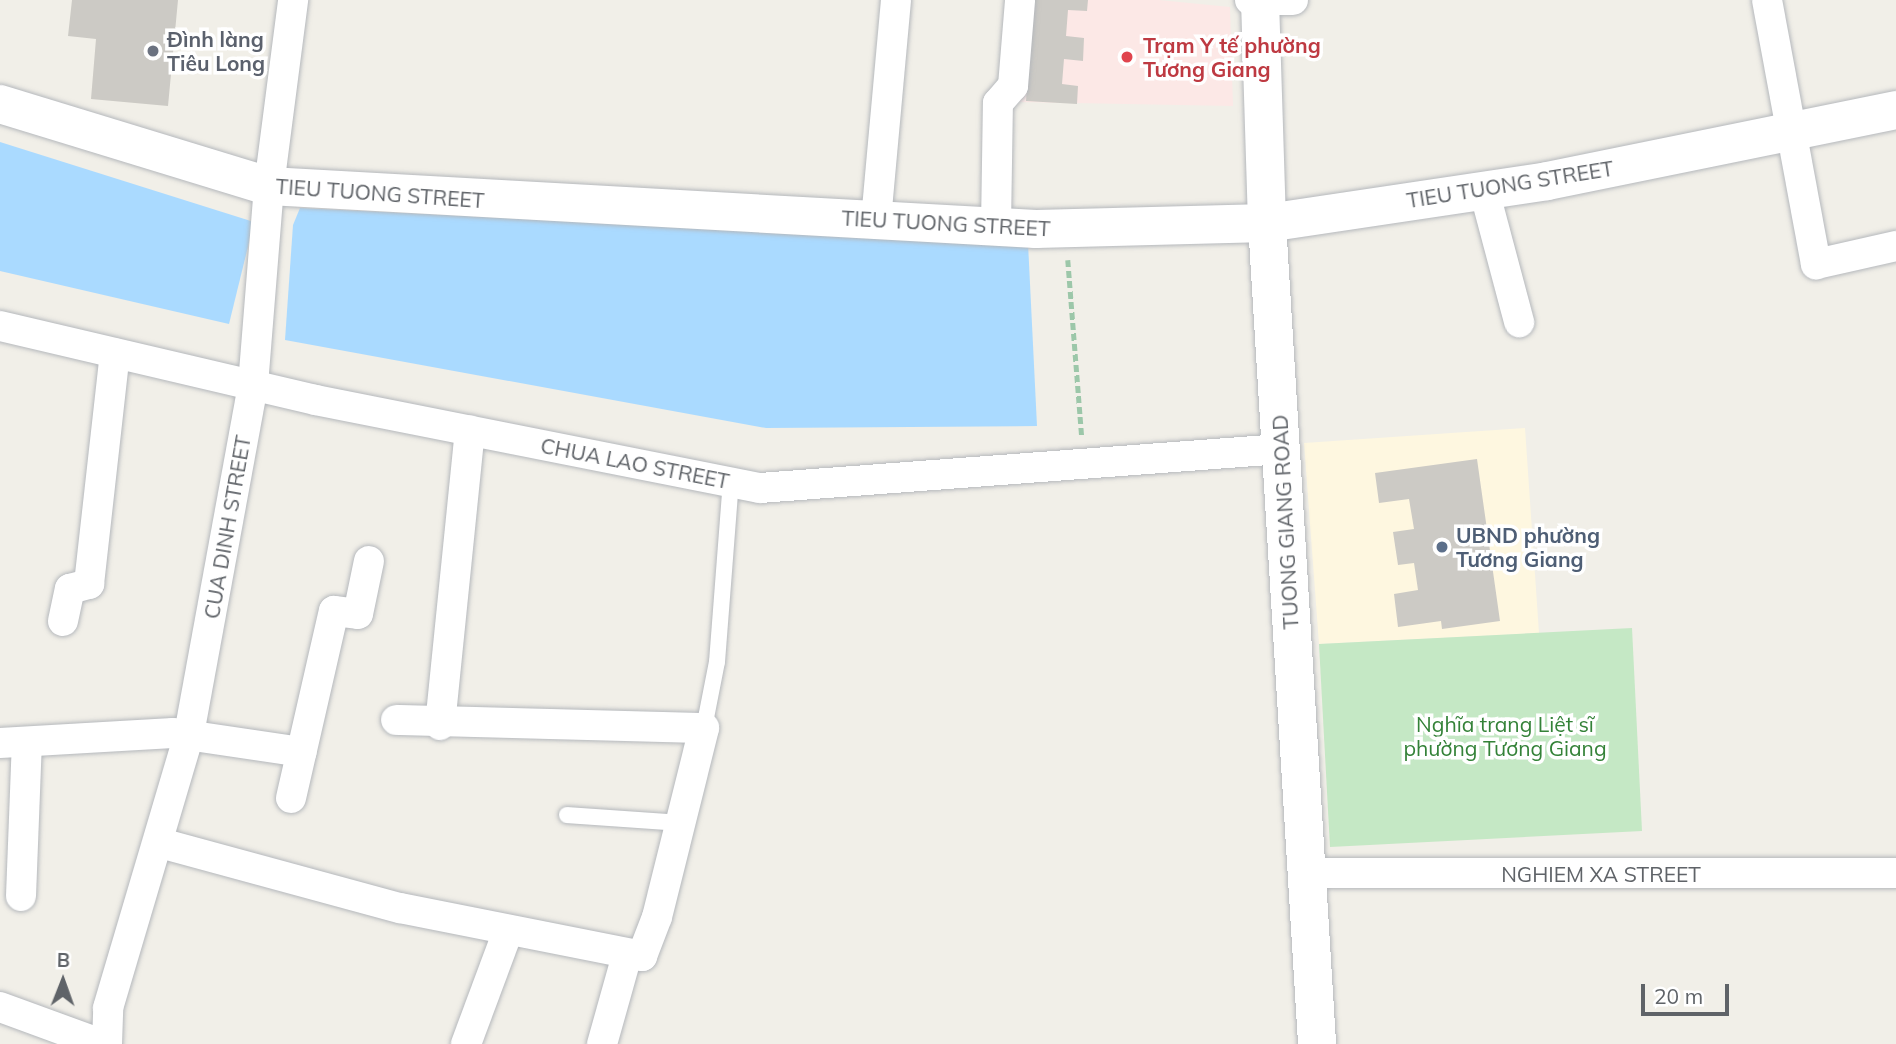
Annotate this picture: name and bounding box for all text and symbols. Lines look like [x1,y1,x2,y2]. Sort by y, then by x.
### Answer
place label: Đình làng Tiêu Long [167,26,265,76]
place label: Trạm Y tế phường Tương Giang [1143,32,1321,82]
marker: Đình làng Tiêu Long [145,43,161,59]
marker: Trạm Y tế phường Tương Giang [1117,47,1137,67]
street label: TIEU TUONG STREET [1405,155,1615,213]
street label: TIEU TUONG STREET [275,173,485,213]
street label: TIEU TUONG STREET [841,205,1051,241]
street label: TUONG GIANG ROAD [1267,414,1303,630]
street label: CHUA LAO STREET [539,432,731,494]
street label: CUA DINH STREET [198,433,256,621]
place label: UBND phường Tương Giang [1456,522,1600,572]
marker: UBND phường Tương Giang [1434,539,1450,555]
park label: Nghĩa trang Liệt sĩ phường Tương Giang [1403,711,1607,761]
street label: NGHIEM XA STREET [1501,861,1701,887]
north arrow [28,946,98,1016]
text: B [57,948,70,972]
scale bar [1644,970,1731,1014]
text: 20 m [1654,983,1703,1009]

